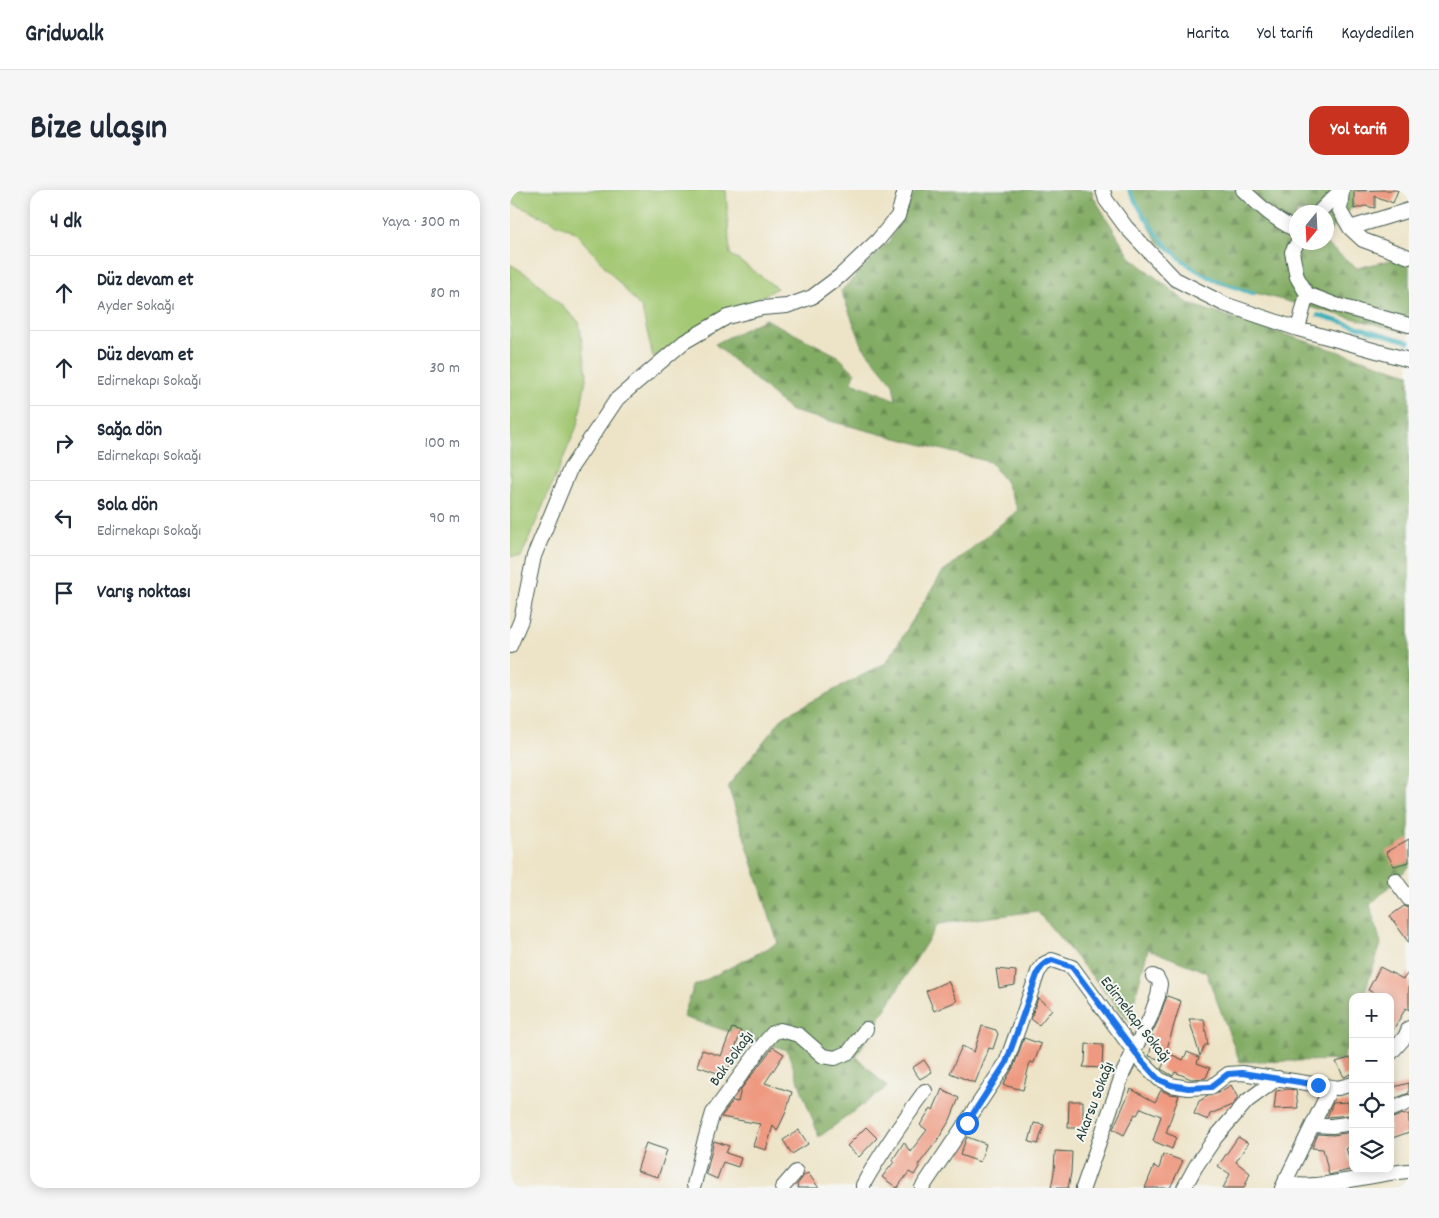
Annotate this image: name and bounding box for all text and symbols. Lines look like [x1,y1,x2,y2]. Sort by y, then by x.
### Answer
text: Gridwalk [25,18,104,52]
text: Harita [1186,22,1229,47]
text: Yol tarifi [1257,22,1313,47]
text: Kaydedilen [1341,22,1414,47]
text: Bize ulaşın [30,105,167,155]
button: Yol tarifi [1309,106,1409,155]
north arrow [1289,205,1334,250]
text: 4 dk [50,208,82,238]
text: Yaya · 300 m [382,211,460,234]
text: Düz devam et [97,268,193,295]
icon: ahead [50,279,78,307]
text: 80 m [430,282,460,305]
text: Ayder Sokağı [97,295,175,318]
text: Düz devam et [97,343,193,370]
icon: ahead [50,354,78,382]
text: 30 m [430,357,460,380]
text: Edirnekapı Sokağı [97,370,201,393]
text: Sağa dön [97,418,162,445]
icon: right [50,429,78,457]
text: 100 m [424,432,460,455]
text: Edirnekapı Sokağı [97,445,201,468]
text: Sola dön [97,493,158,520]
icon: left [50,504,78,532]
text: 90 m [429,507,460,530]
text: Edirnekapı Sokağı [97,520,201,543]
icon: arrive [50,579,78,607]
text: Varış noktası [97,580,191,607]
street label: Edirnekapı Sokağı [1094,972,1176,1068]
map controls [1349,993,1394,1173]
button: + [1349,993,1394,1038]
street label: Bak Sokağı [704,1027,760,1091]
button: − [1349,1038,1394,1083]
street label: Akarsu Sokağı [1069,1059,1121,1145]
route end [1307,1074,1330,1097]
button: locate [1349,1083,1394,1128]
route start [956,1112,979,1135]
button: layers [1349,1128,1394,1173]

